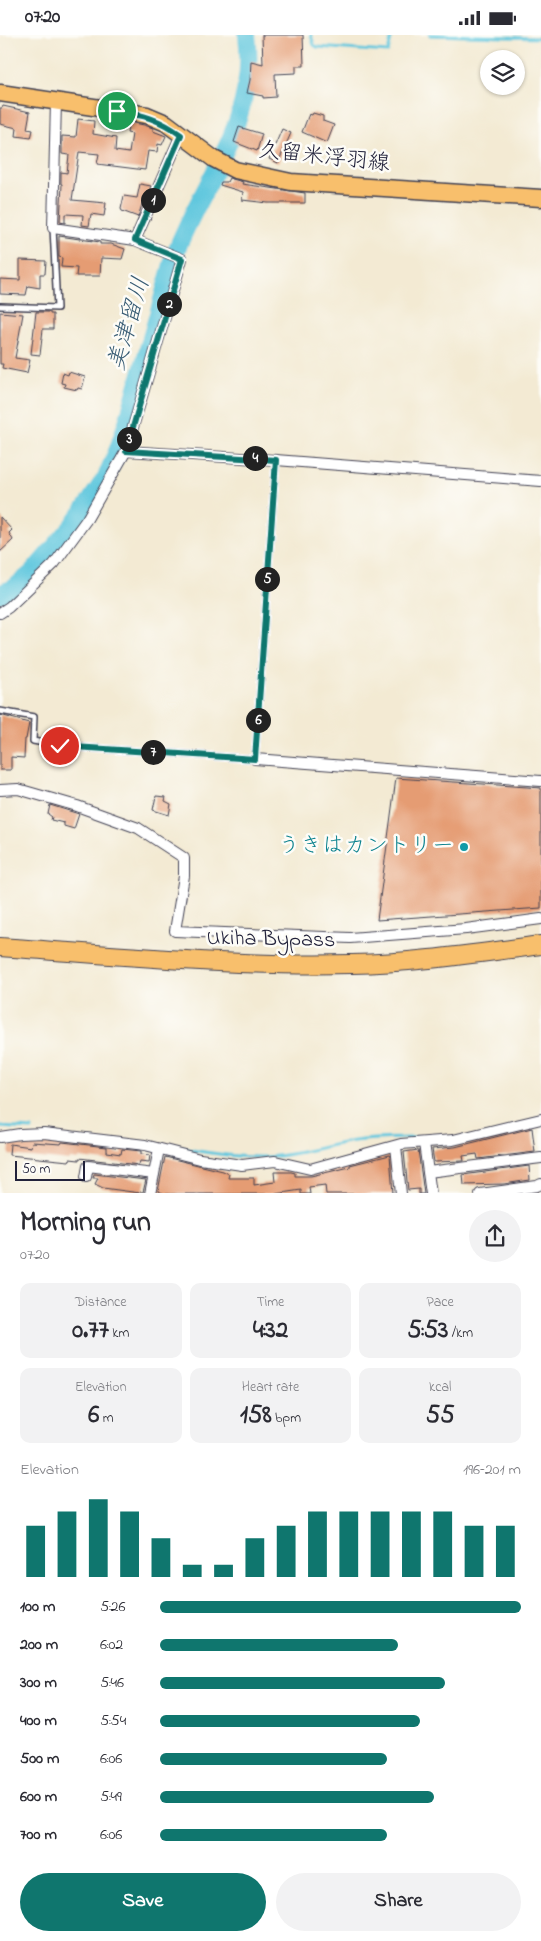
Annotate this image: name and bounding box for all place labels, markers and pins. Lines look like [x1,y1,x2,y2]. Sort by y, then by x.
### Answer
pin [96,90,138,132]
pin: 1 [140,187,166,213]
pin: 2 [156,291,182,317]
pin: 3 [116,427,142,451]
pin: 4 [242,445,268,471]
pin: 5 [254,567,280,591]
pin: 6 [246,707,270,733]
pin [39,725,81,767]
pin: 7 [140,739,166,765]
place label: うきはカントリー [278,831,454,863]
marker: うきはカントリー [458,841,470,853]

